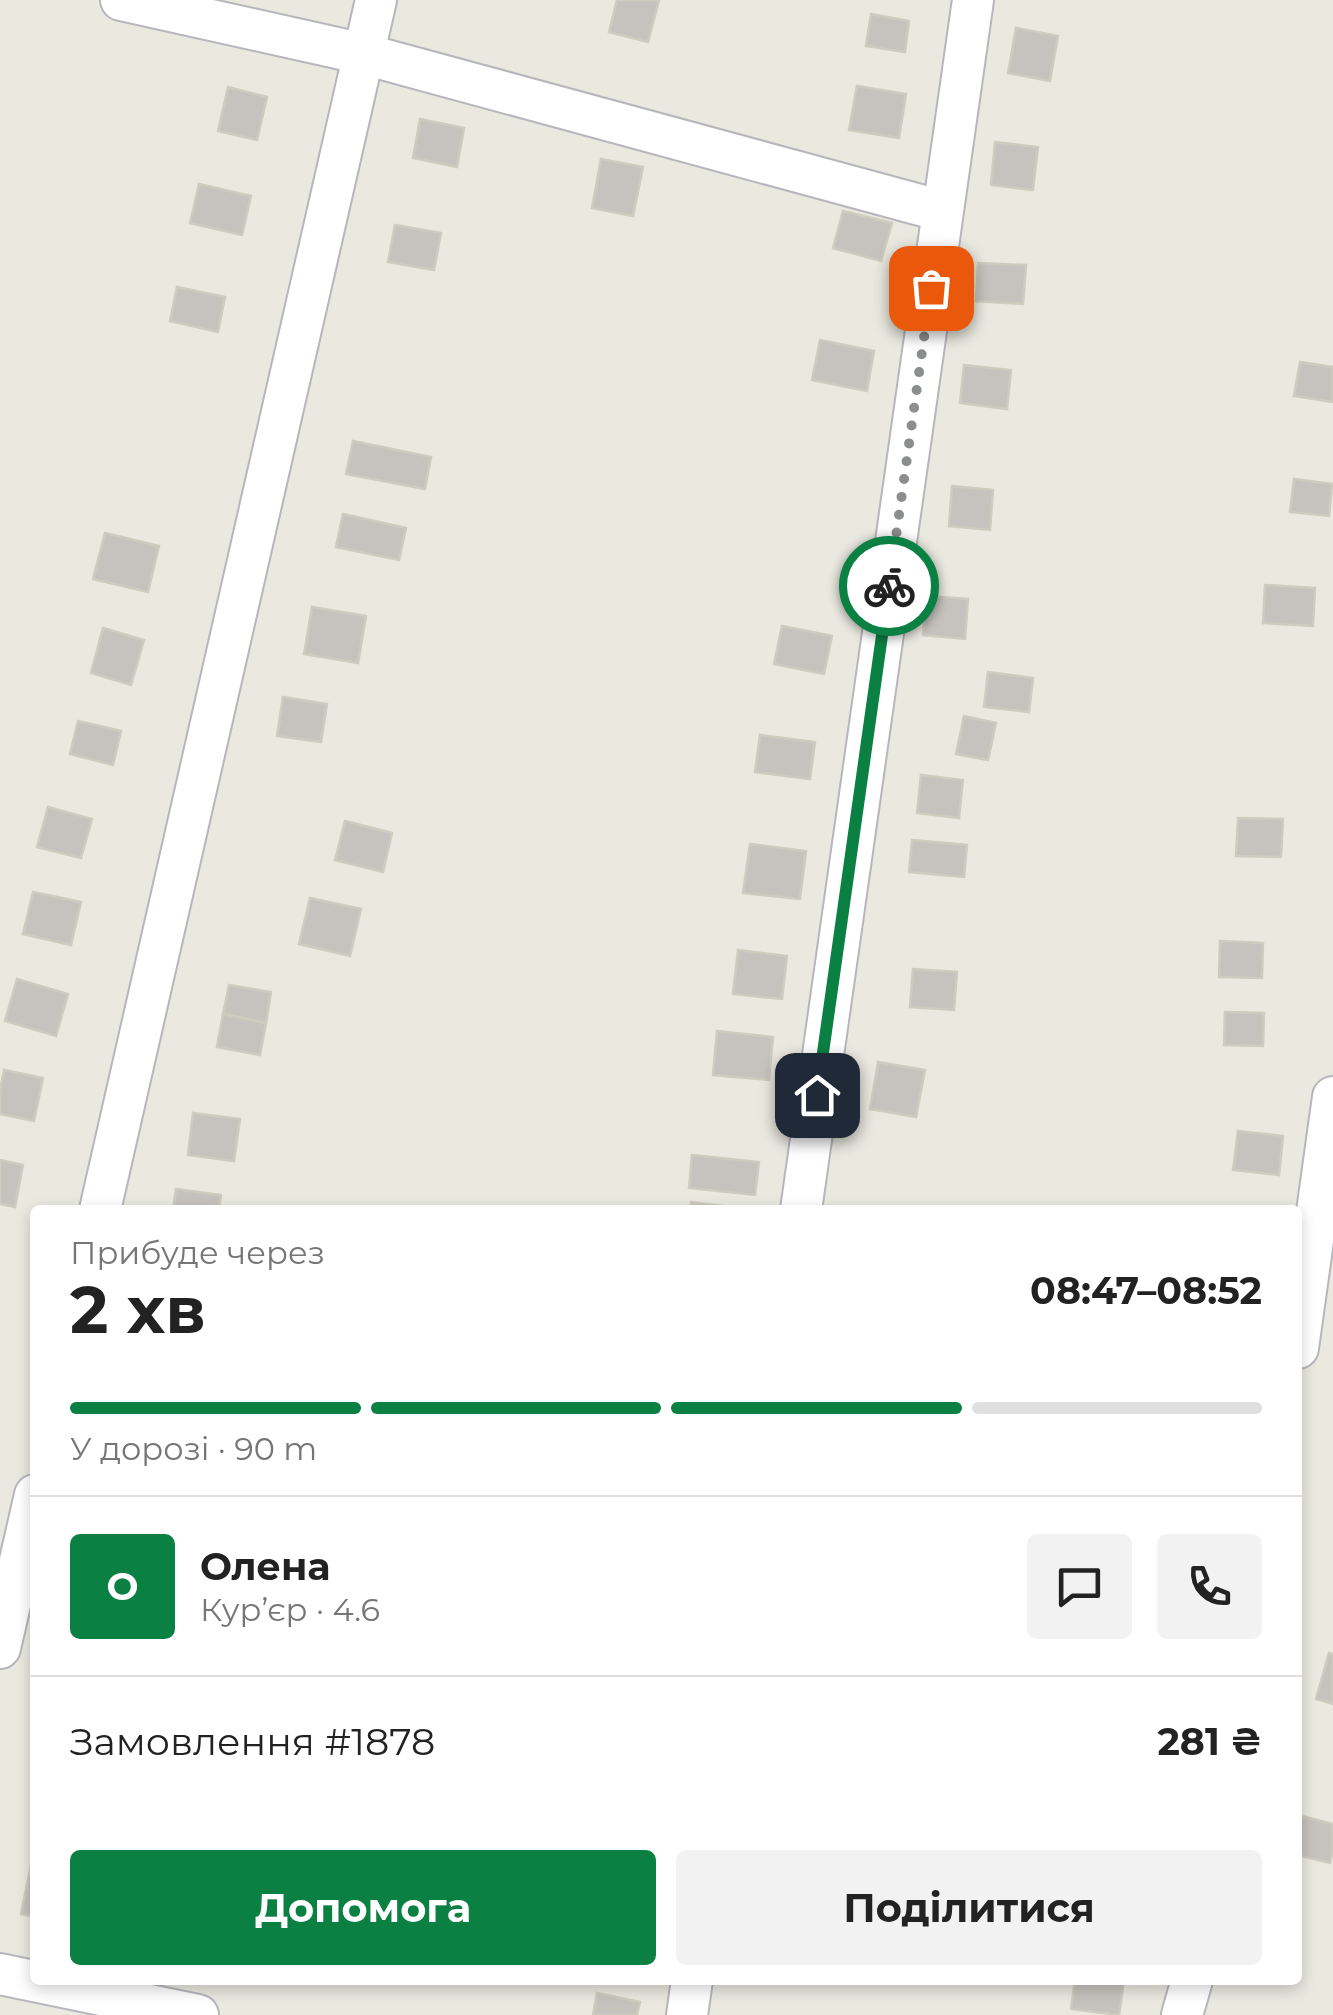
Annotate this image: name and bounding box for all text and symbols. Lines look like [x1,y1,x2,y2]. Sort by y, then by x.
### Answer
pin [889,246,974,331]
icon: bag [904,261,959,316]
courier [839,536,939,636]
icon: bike [862,559,917,614]
pin [775,1053,860,1138]
icon: home [790,1068,845,1123]
text: Прибуде через [70,1233,325,1272]
text: 08:47–08:52 [1030,1267,1262,1314]
text: 2 хв [70,1270,206,1349]
text: У дорозі · 90 m [70,1429,317,1468]
button: chat [1027,1534,1132,1639]
button: phone [1157,1534,1262,1639]
text: Олена [200,1543,330,1590]
text: О [107,1563,139,1610]
text: Кур’єр · 4.6 [200,1590,380,1629]
text: Замовлення #1878 [70,1718,435,1765]
text: 281 ₴ [1157,1718,1262,1765]
button: Допомога [70,1850,656,1965]
button: Поділитися [676,1850,1262,1965]

